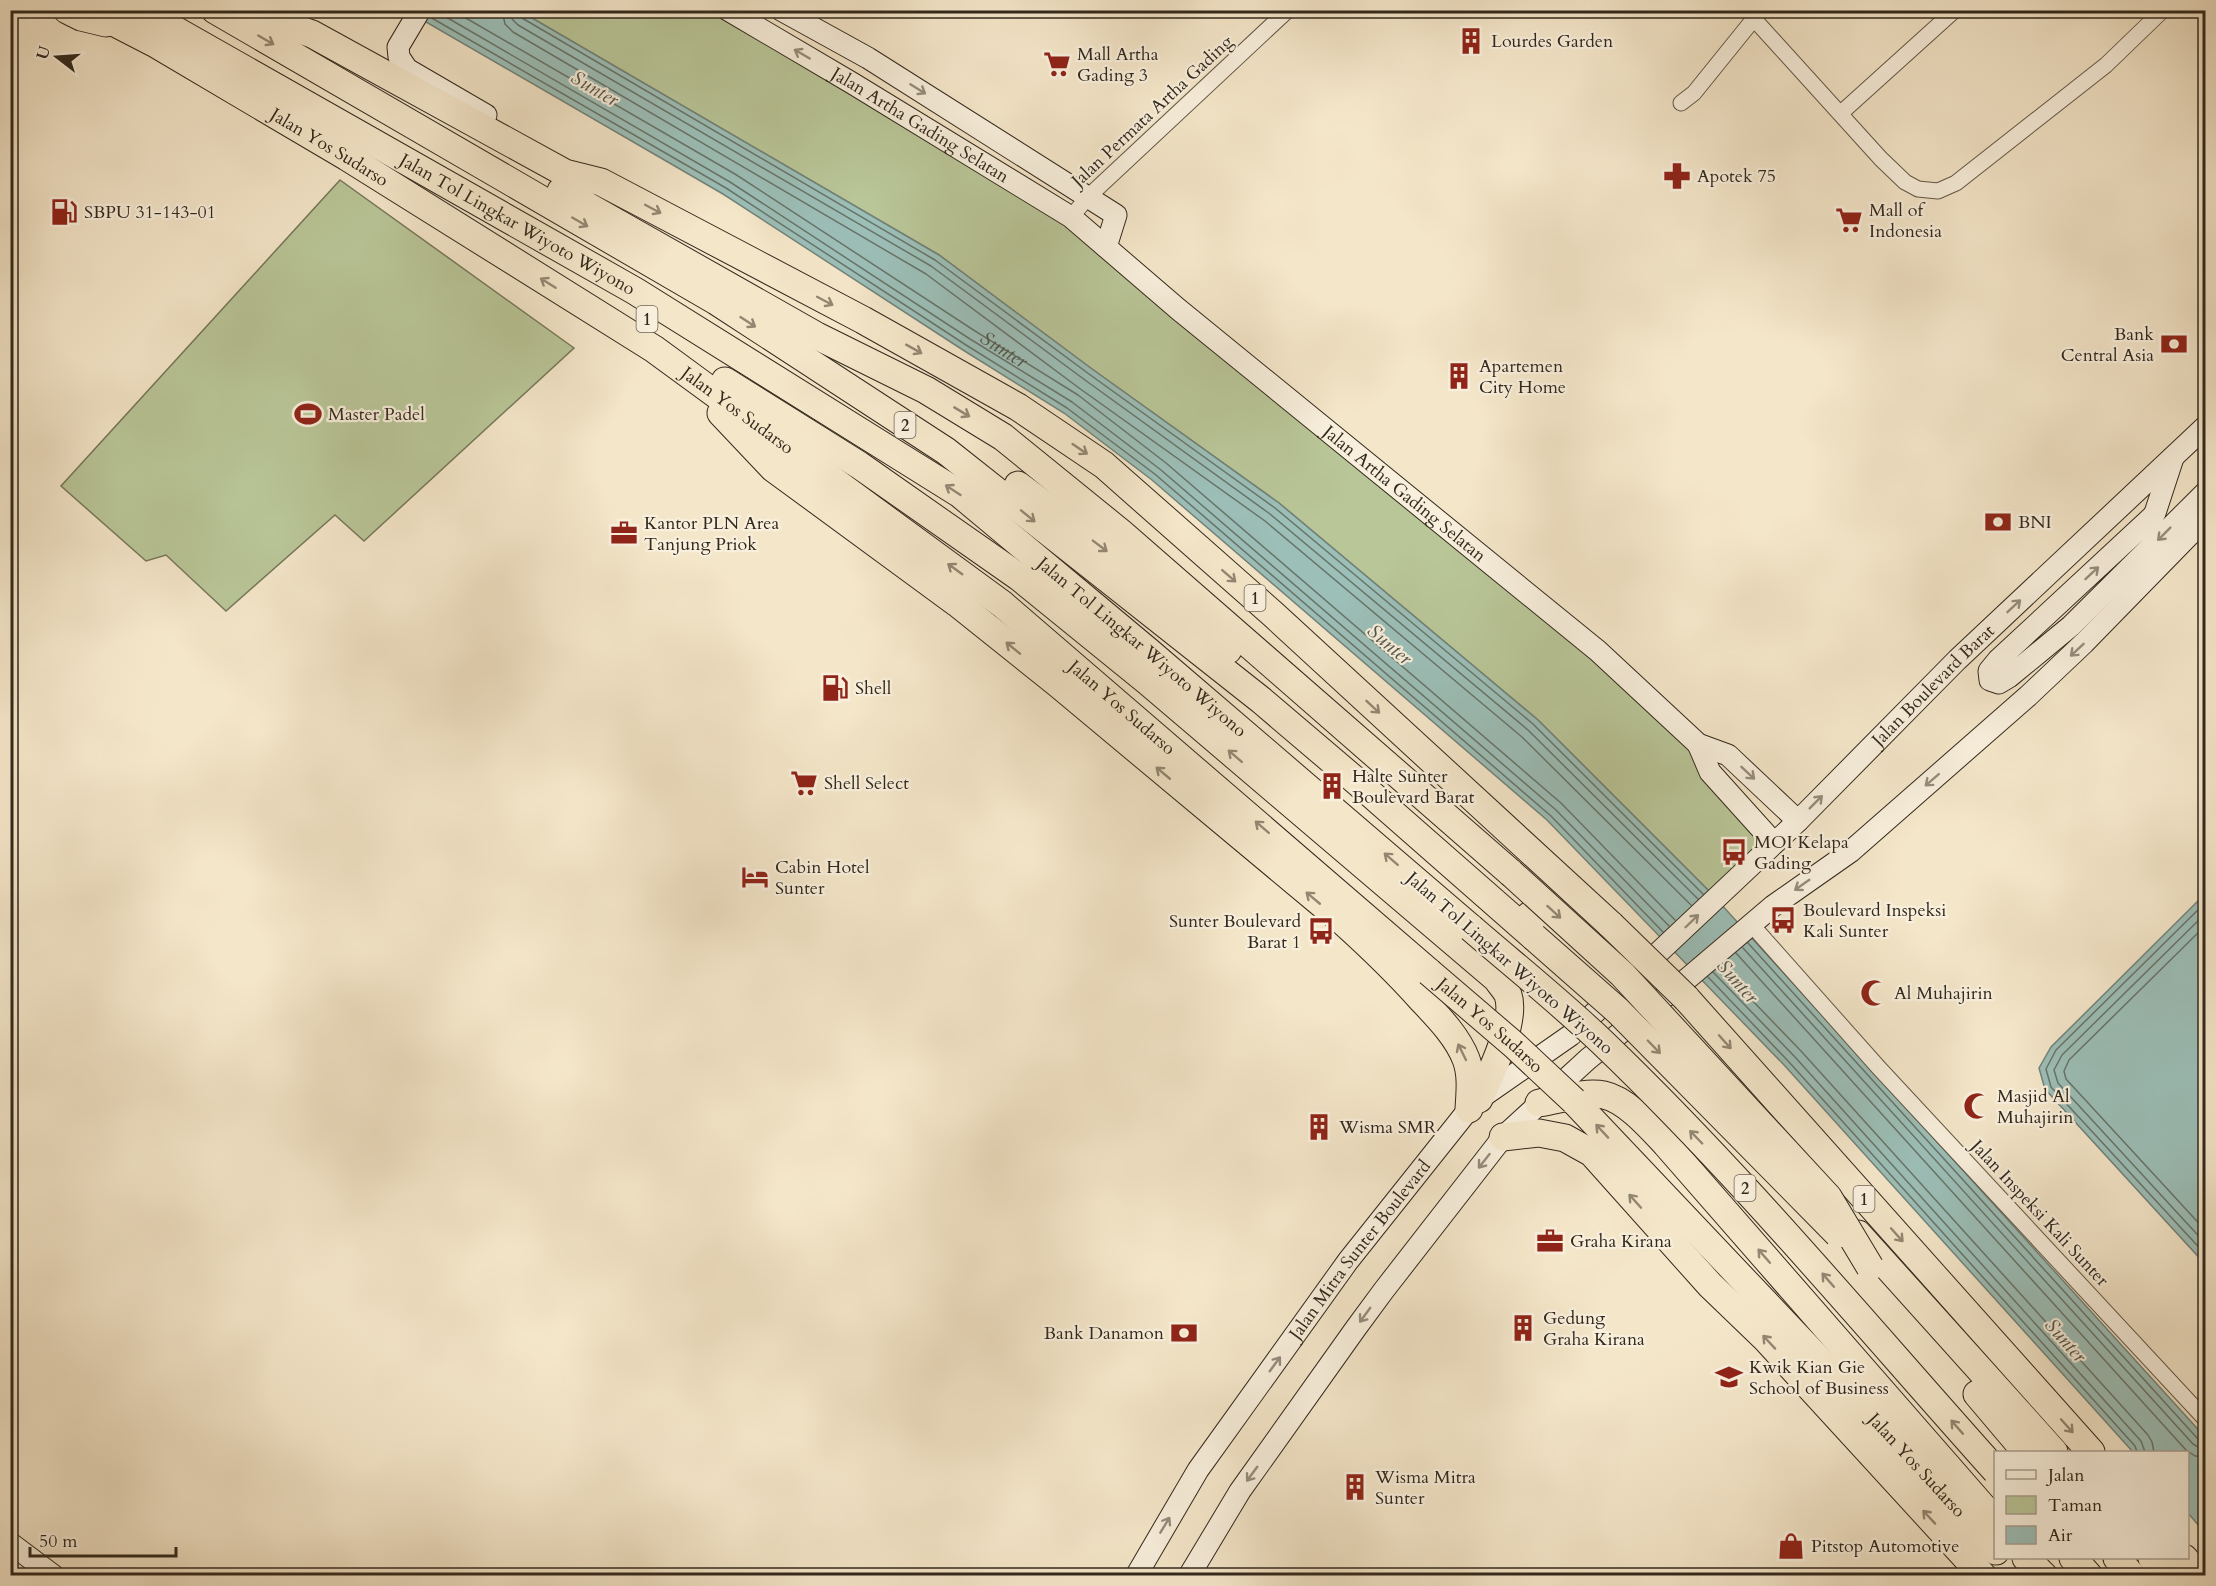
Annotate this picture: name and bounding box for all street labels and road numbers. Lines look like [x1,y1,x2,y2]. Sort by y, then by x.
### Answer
street label: Jalan Permata Artha Gading [1064,29,1239,195]
street label: Jalan Artha Gading Selatan [824,60,1014,190]
street label: Jalan Yos Sudarso [263,101,393,193]
street label: Jalan Tol Lingkar Wiyoto Wiyono [392,146,640,302]
road number: 1 [636,306,658,332]
street label: Jalan Yos Sudarso [674,359,799,461]
road number: 2 [894,412,916,438]
street label: Jalan Artha Gading Selatan [1315,418,1492,569]
street label: Jalan Tol Lingkar Wiyoto Wiyono [1029,549,1252,743]
road number: 1 [1244,585,1266,611]
street label: Jalan Boulevard Barat [1864,619,2001,754]
street label: Jalan Yos Sudarso [1060,653,1181,761]
street label: Jalan Tol Lingkar Wiyoto Wiyono [1398,864,1619,1061]
street label: Jalan Yos Sudarso [1429,970,1549,1079]
street label: Jalan Inspeksi Kali Sunter [1963,1132,2115,1292]
street label: Jalan Mitra Sunter Boulevard [1282,1155,1437,1348]
road number: 2 [1734,1175,1756,1201]
road number: 1 [1854,1186,1874,1212]
street label: Jalan Yos Sudarso [1860,1405,1971,1523]

